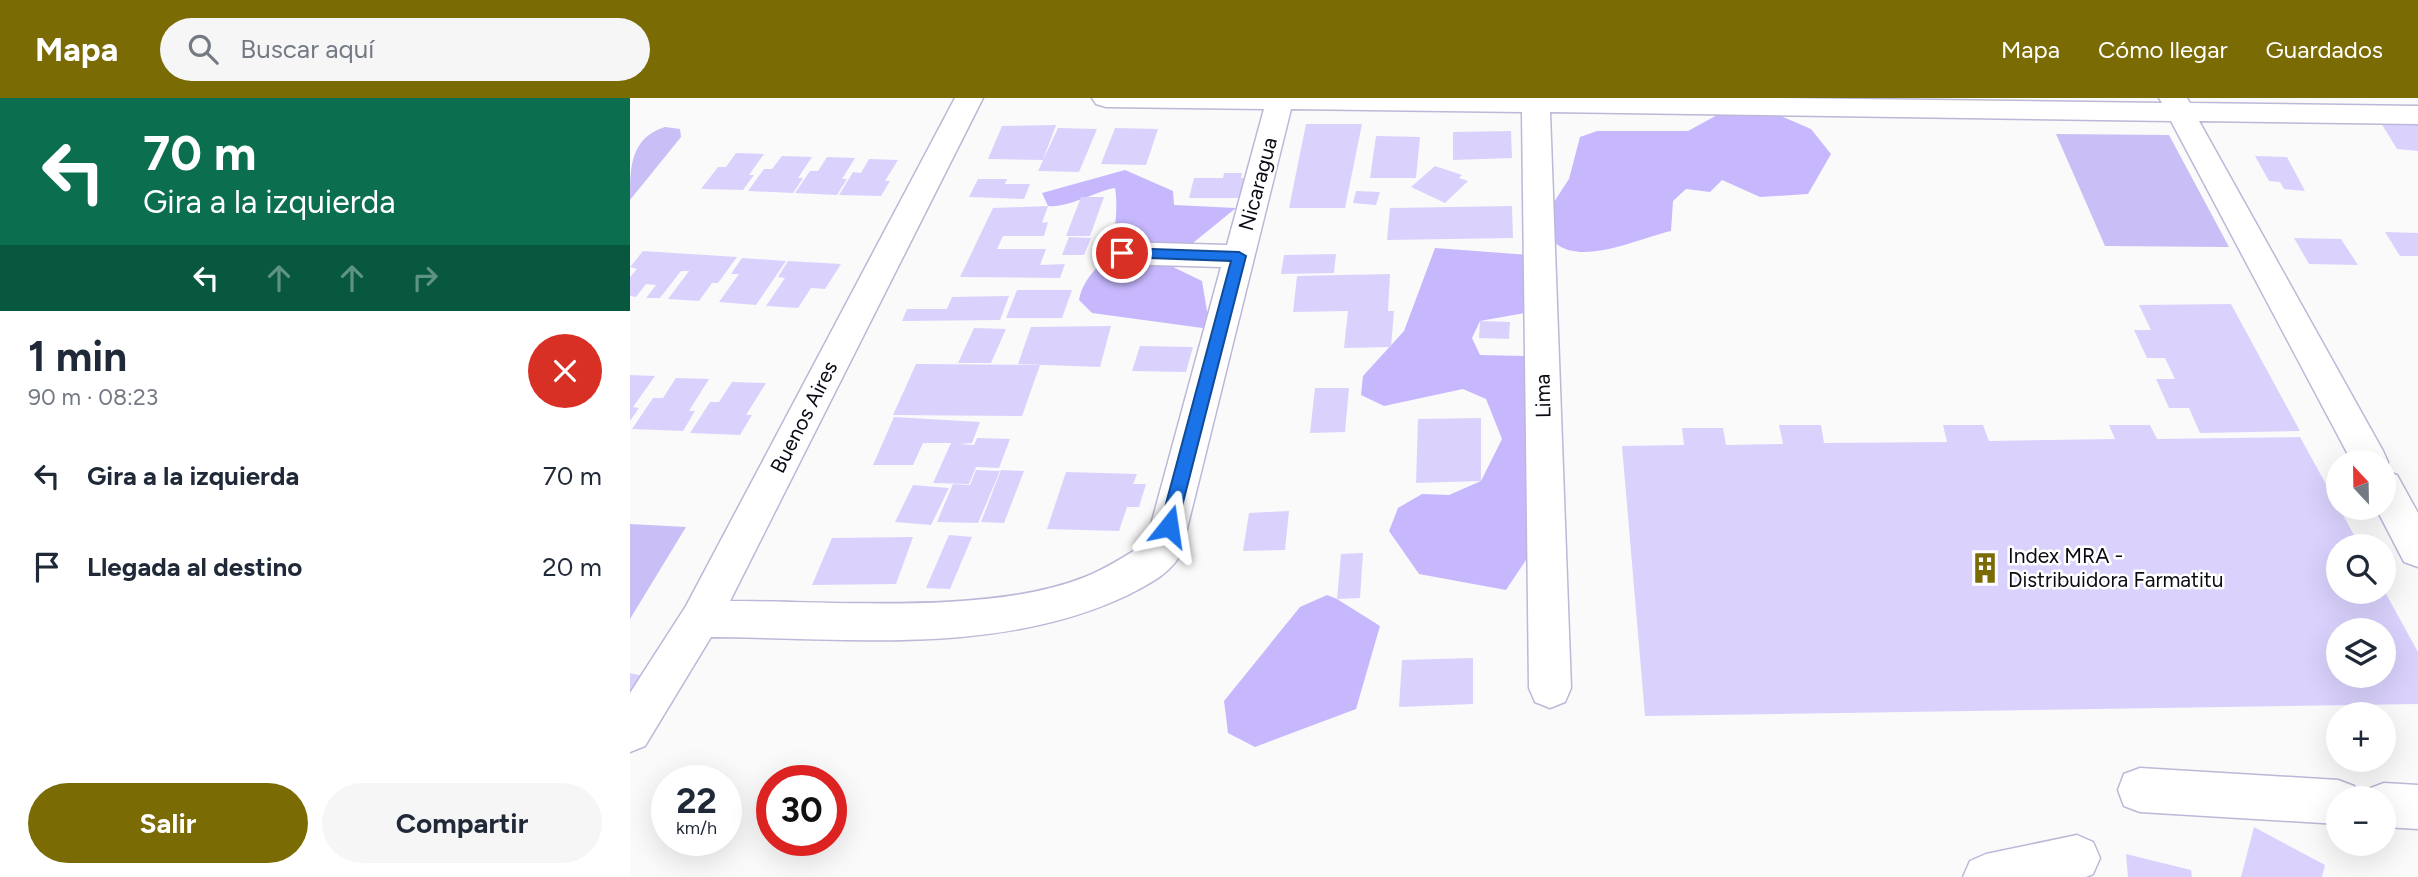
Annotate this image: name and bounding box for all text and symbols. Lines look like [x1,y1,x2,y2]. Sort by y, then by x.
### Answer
search box [160,18,650,81]
text: Mapa [35,30,118,69]
icon: search [184,30,222,68]
text: Buscar aquí [240,33,374,65]
text: Mapa [2001,35,2060,64]
text: Cómo llegar [2098,35,2228,64]
text: Guardados [2266,35,2383,64]
text: 70 m [143,123,256,182]
icon: left [28,126,119,217]
street label: Nicaragua [1233,134,1282,233]
text: Gira a la izquierda [143,183,396,221]
pin [1092,223,1152,283]
icon: arrive [1103,234,1141,272]
icon: left [187,259,225,297]
icon: ahead [260,259,298,297]
icon: ahead [333,259,371,297]
icon: right [406,259,444,297]
text: 1 min [28,331,127,382]
button: close [528,334,602,408]
street label: Buenos Aires [765,357,842,477]
street label: Lima [1530,374,1555,418]
text: 90 m · 08:23 [28,383,158,411]
north arrow [2326,450,2396,520]
map controls [2326,450,2396,856]
icon: left [28,457,66,495]
text: Gira a la izquierda [87,460,299,492]
text: 70 m [543,460,602,492]
position arrow [1132,489,1206,563]
button: search [2326,534,2396,604]
place label: Index MRA - Distribuidora Farmatitu [2008,543,2224,592]
icon: arrive [28,548,66,586]
text: Llegada al destino [87,551,302,583]
text: 20 m [542,551,602,583]
building icon: Index MRA - Distribuidora Farmatitu [1968,551,2002,585]
button: layers [2326,618,2396,688]
button: + [2326,702,2396,772]
speed limit sign: 30 [756,765,847,856]
text: 22 [676,780,717,822]
button: Salir [28,783,308,863]
button: Compartir [322,783,602,863]
button: − [2326,786,2396,856]
text: km/h [676,817,717,839]

